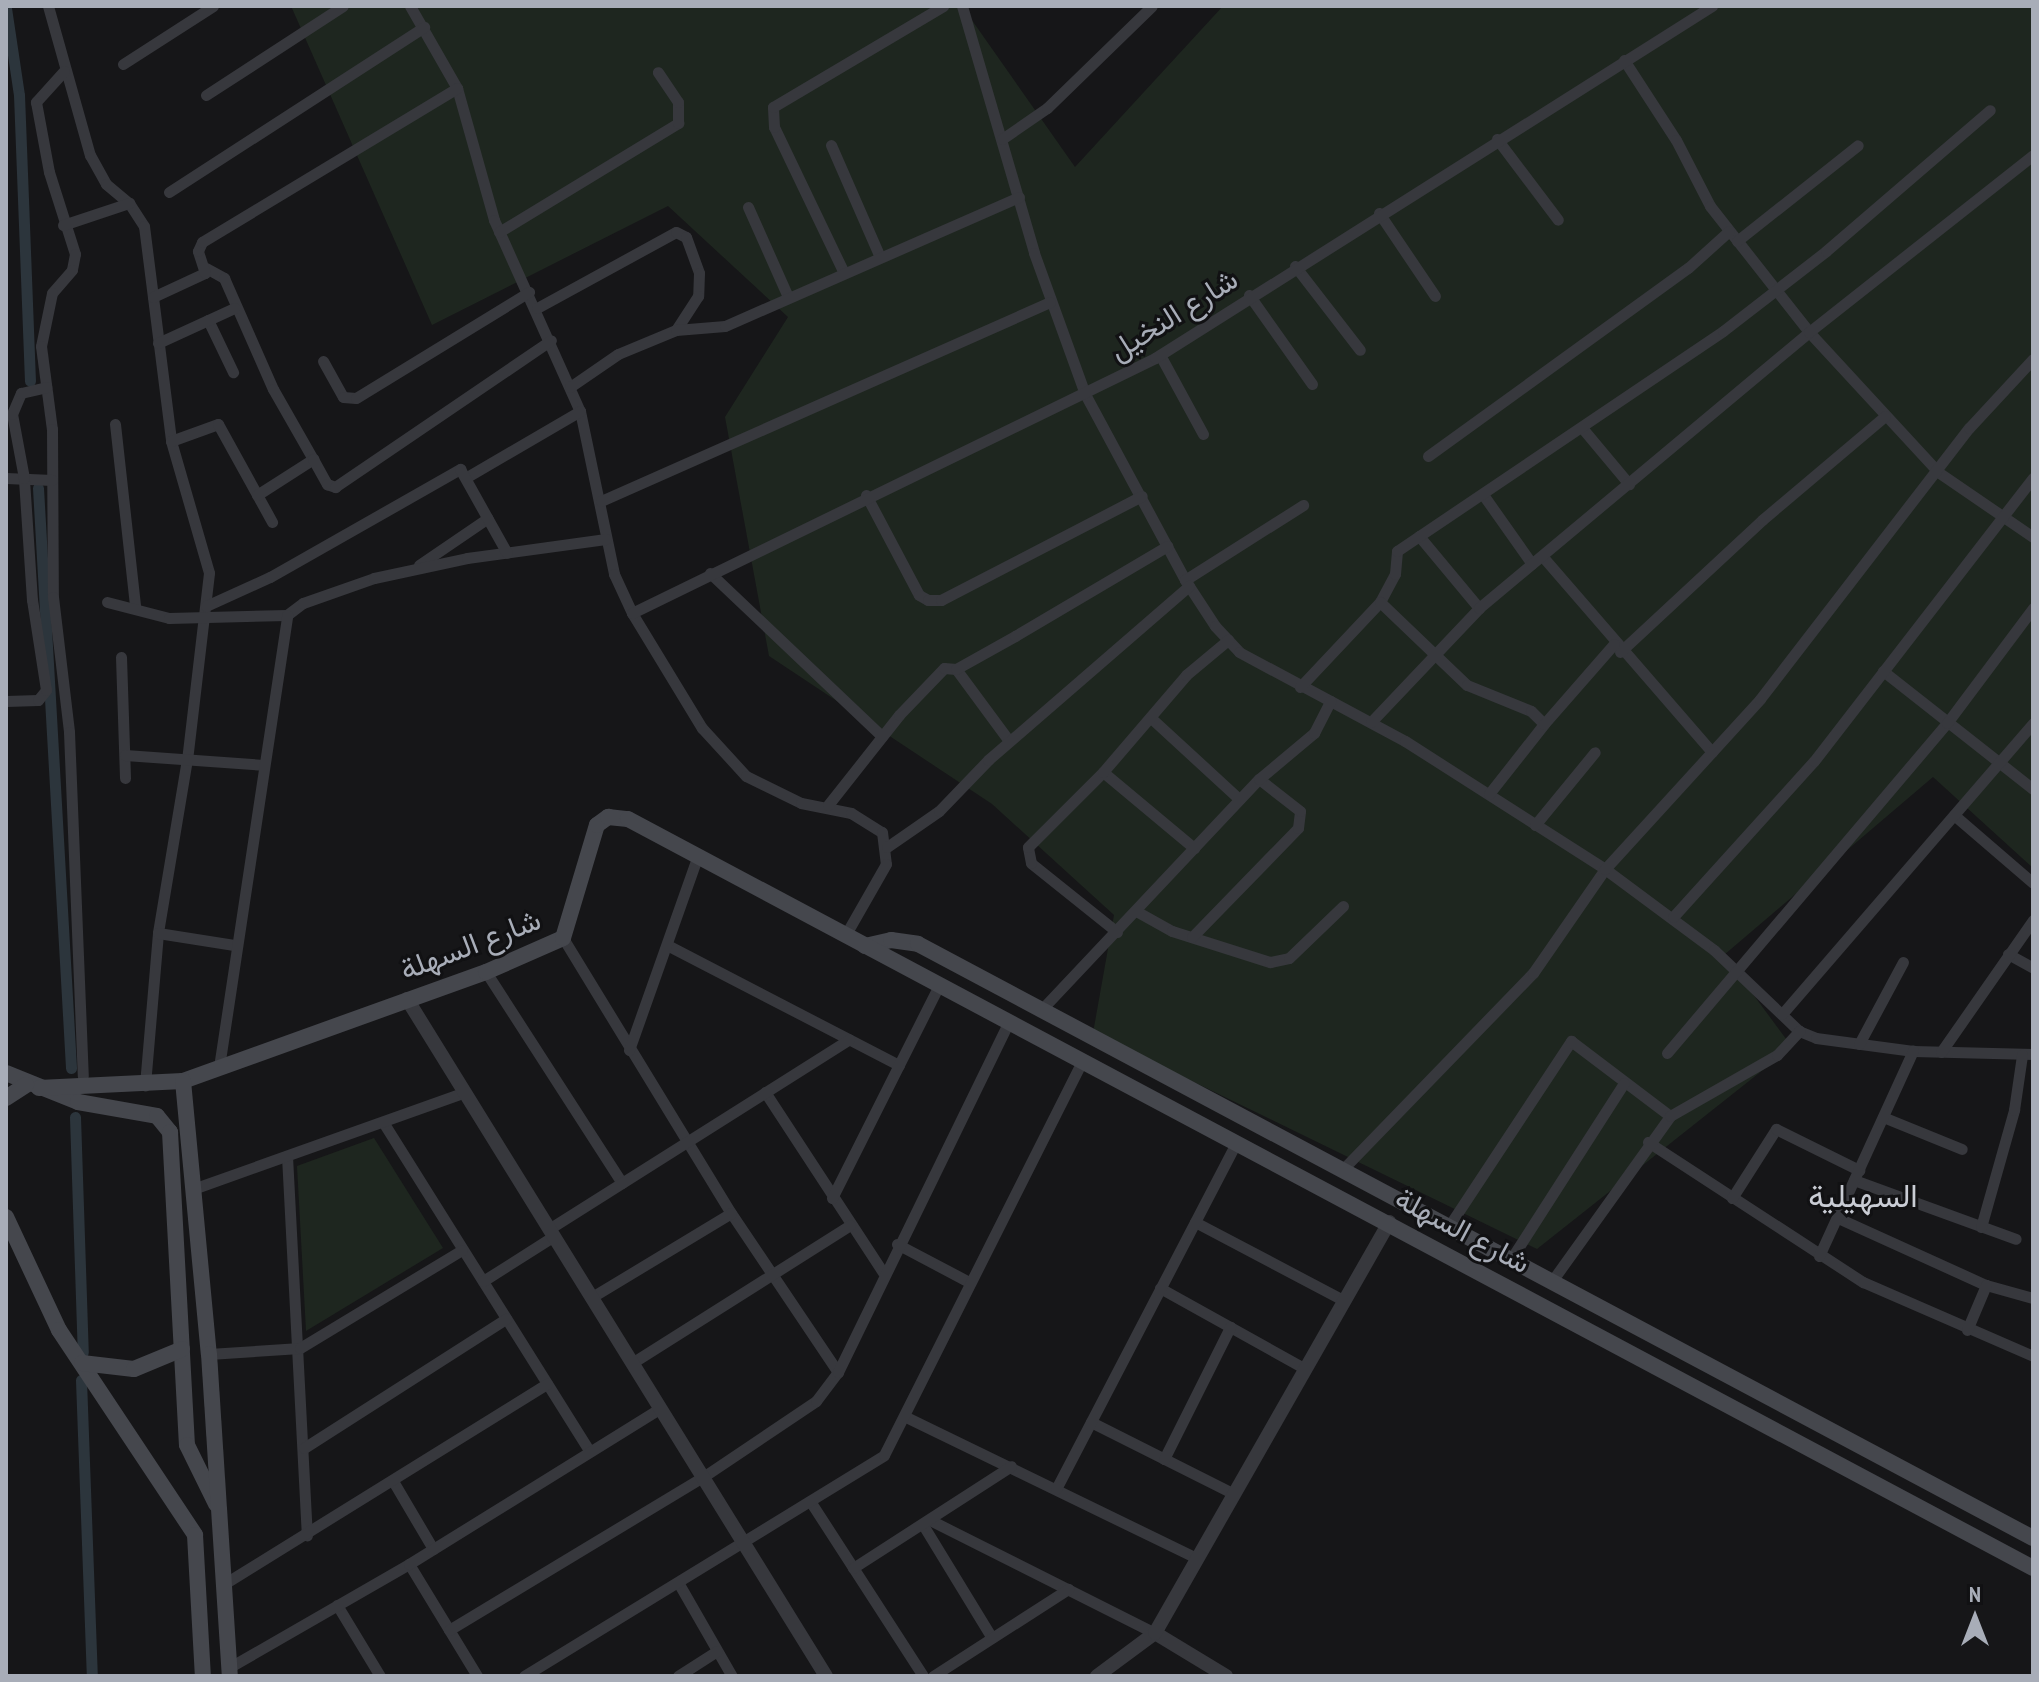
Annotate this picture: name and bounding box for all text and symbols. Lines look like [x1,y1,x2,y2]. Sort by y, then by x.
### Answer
street label: شارع النخيل [1102,260,1244,368]
street label: شارع السهلة [395,901,545,987]
district label: السهيلية [1808,1176,1918,1214]
street label: شارع السهلة [1389,1179,1537,1281]
north arrow [1935,1578,2015,1658]
text: N [1969,1580,1981,1608]

